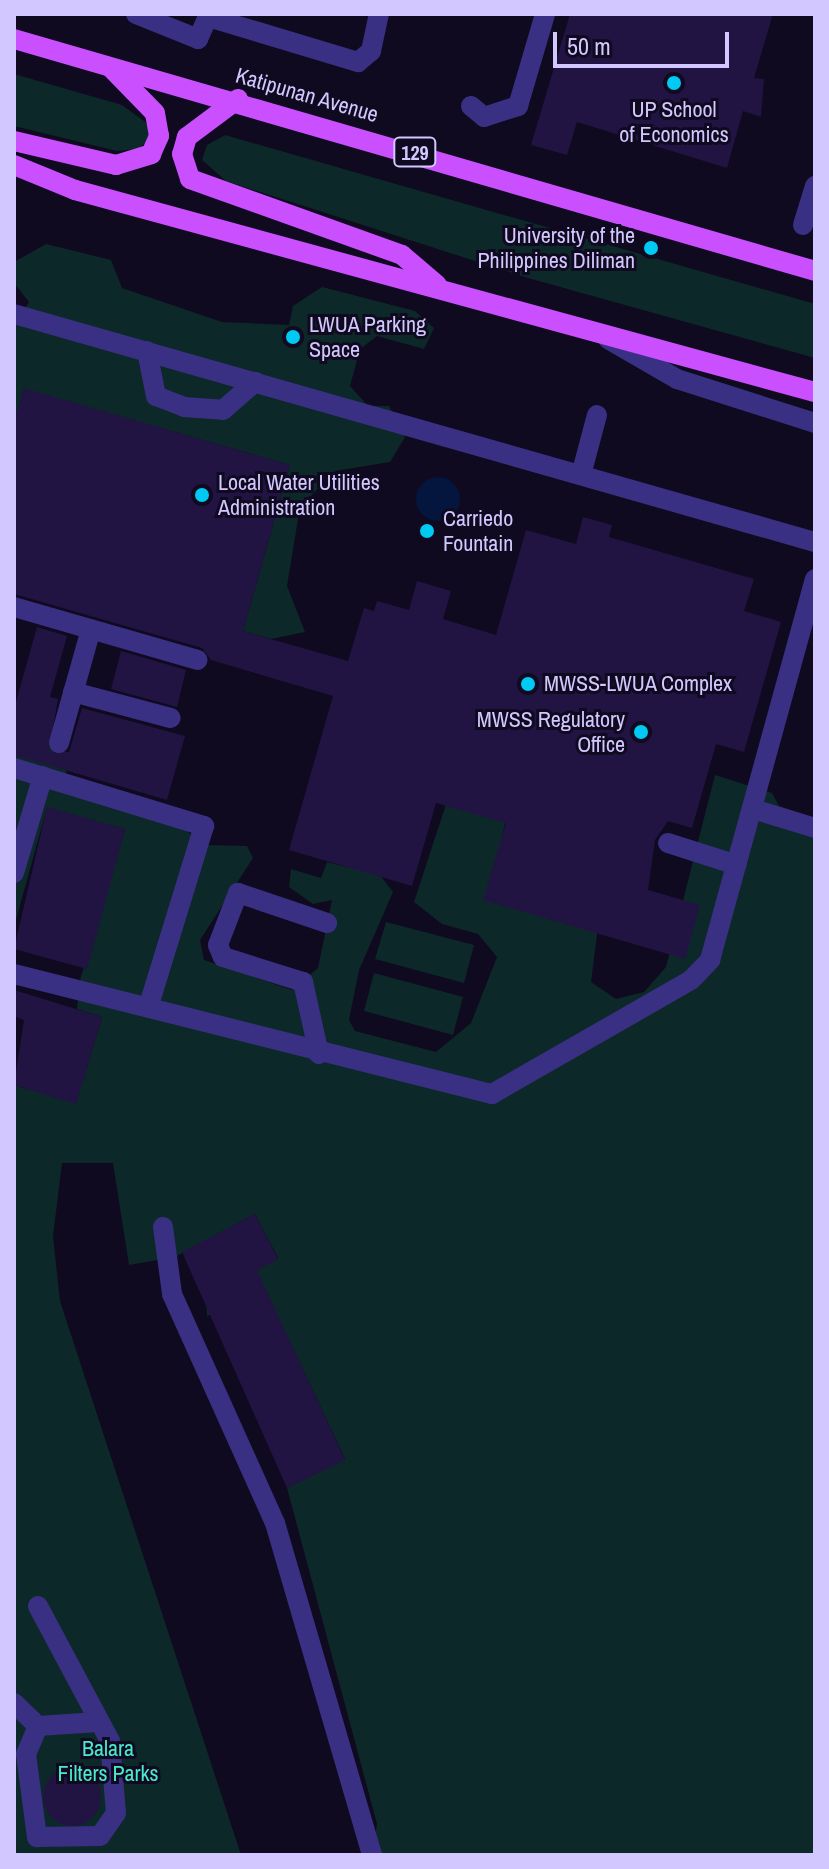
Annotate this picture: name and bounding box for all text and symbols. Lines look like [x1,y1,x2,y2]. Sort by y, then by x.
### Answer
scale bar [557,16,733,66]
text: 50 m [567,30,611,62]
street label: Katipunan Avenue [232,62,382,128]
marker: UP School of Economics [665,74,683,92]
place label: UP School of Economics [619,96,729,148]
road number: 129 [393,136,437,168]
place label: University of the Philippines Diliman [478,222,635,274]
marker: University of the Philippines Diliman [642,239,660,257]
place label: LWUA Parking Space [309,311,427,362]
marker: LWUA Parking Space [284,328,302,346]
place label: Local Water Utilities Administration [218,469,380,520]
marker: Local Water Utilities Administration [193,486,211,504]
place label: Carriedo Fountain [443,505,513,556]
marker: Carriedo Fountain [418,522,436,540]
place label: MWSS-LWUA Complex [544,671,733,697]
marker: MWSS-LWUA Complex [519,675,537,693]
place label: MWSS Regulatory Office [477,706,625,758]
marker: MWSS Regulatory Office [632,723,650,741]
park label: Balara Filters Parks [57,1735,159,1786]

